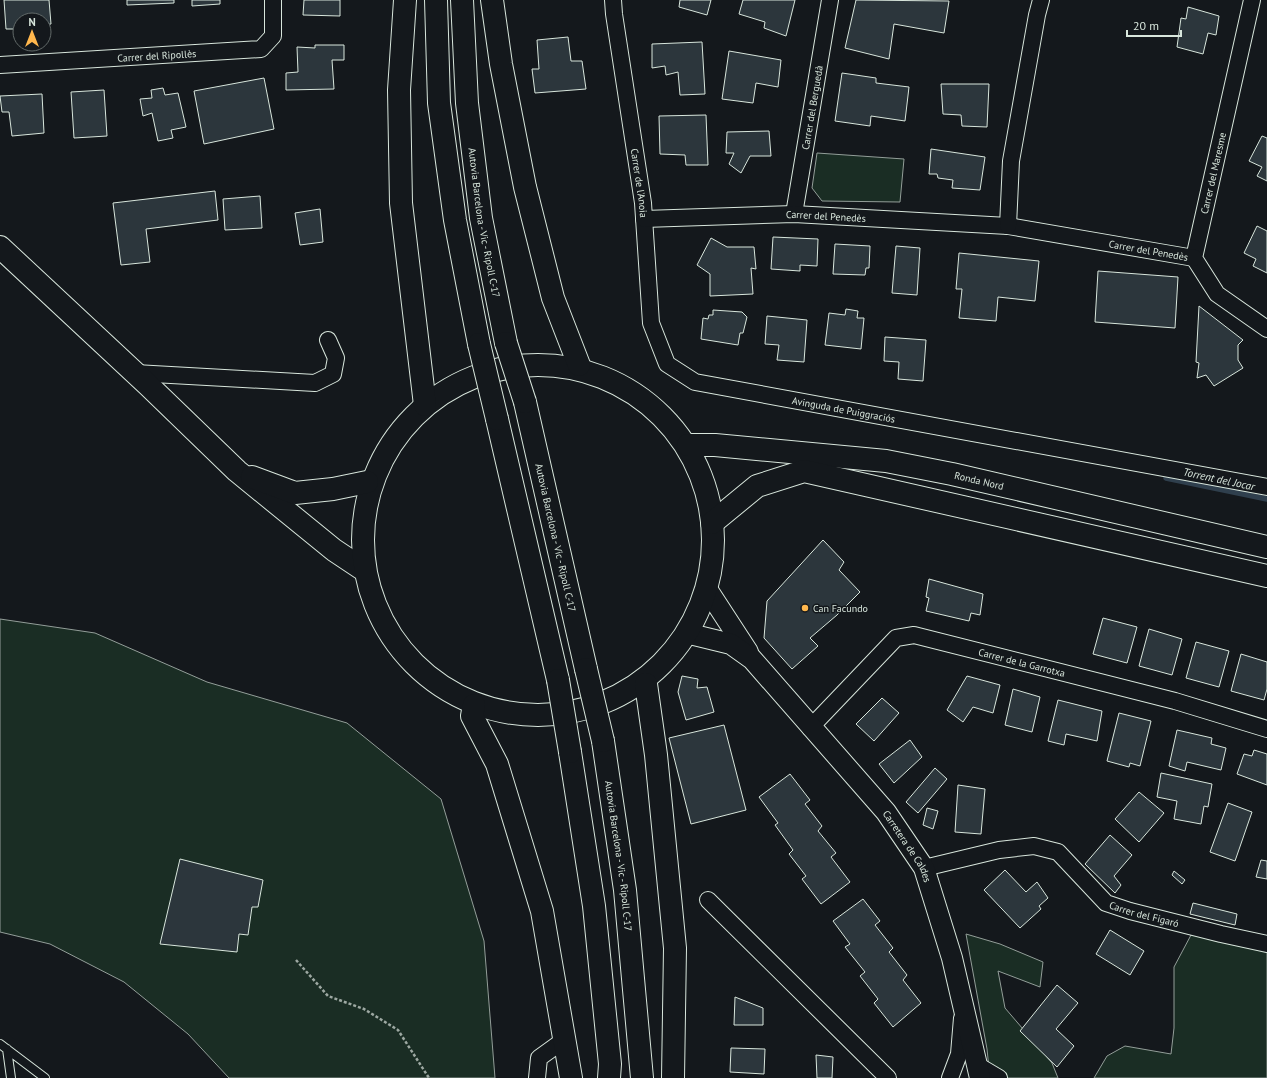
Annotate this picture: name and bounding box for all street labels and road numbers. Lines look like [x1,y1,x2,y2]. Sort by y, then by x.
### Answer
street label: Carrer del Ripollès [117,47,197,65]
street label: Carrer del Berguedà [799,64,826,151]
street label: Carrer del Maresme [1198,131,1229,215]
street label: Autovia Barcelona - Vic - Ripoll C-17 [465,147,503,299]
street label: Carrer de l'Anoia [628,148,650,218]
street label: Carrer del Penedès [786,208,866,225]
street label: Carrer del Penedès [1108,237,1189,264]
street label: Avinguda de Puiggraciós [791,394,896,426]
street label: Autovia Barcelona - Vic - Ripoll C-17 [532,462,579,613]
street label: Ronda Nord [953,469,1005,493]
street label: Carrer de la Garrotxa [977,646,1066,680]
street label: Autovia Barcelona - Vic - Ripoll C-17 [602,780,635,932]
street label: Carretera de Caldes [880,808,934,884]
street label: Carrer del Figaró [1108,899,1180,930]

